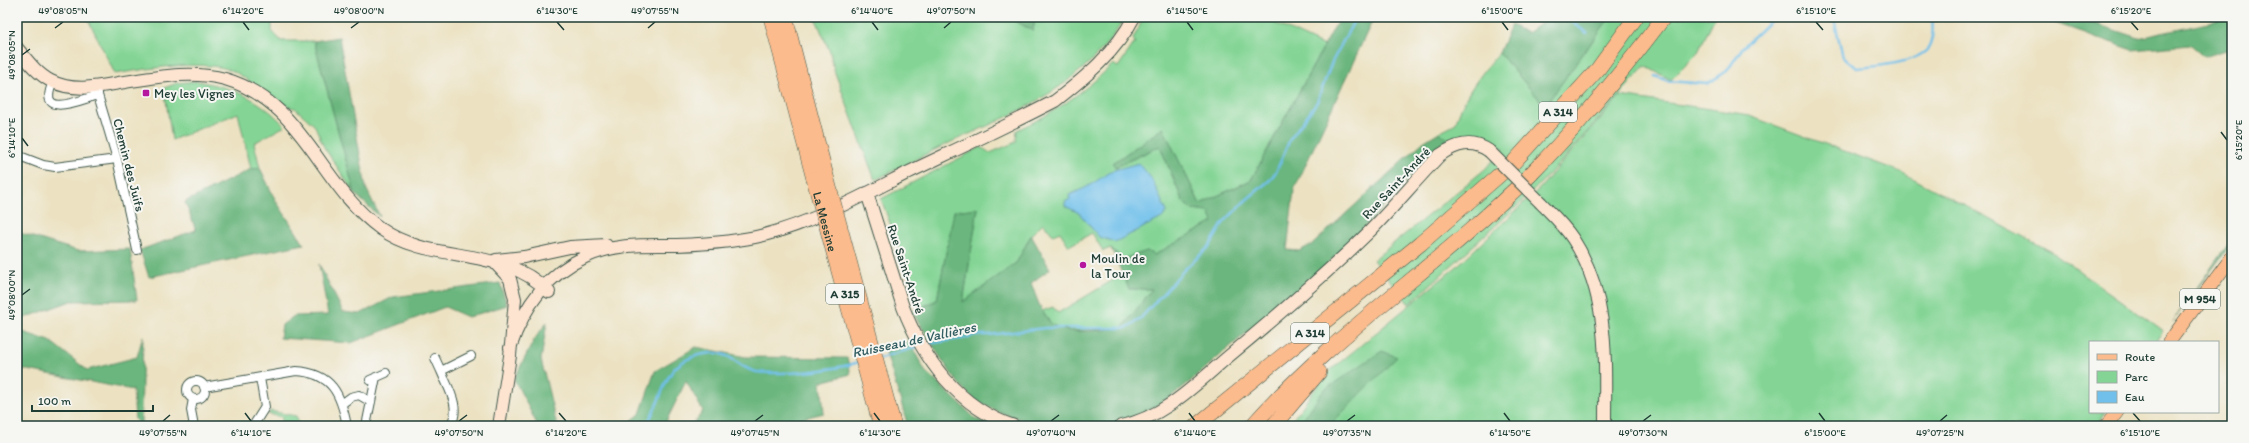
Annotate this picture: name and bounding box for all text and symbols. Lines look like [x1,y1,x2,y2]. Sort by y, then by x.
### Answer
text: 49°08'05"N [38,4,88,17]
text: 6°14'20"E [222,4,264,17]
text: 49°08'00"N [334,4,384,17]
text: 6°14'30"E [536,4,578,17]
text: 49°07'55"N [631,4,679,17]
text: 6°14'40"E [851,4,894,17]
text: 49°07'50"N [927,4,976,17]
text: 6°14'50"E [1166,4,1208,17]
text: 6°15'00"E [1481,4,1523,17]
text: 6°15'10"E [1796,4,1836,17]
text: 6°15'20"E [2111,4,2152,17]
text: 49°08'05"N [5,30,18,80]
place label: Mey les Vignes [154,86,235,101]
marker: Mey les Vignes [141,88,151,98]
road number: A 314 [1539,102,1577,122]
text: 6°14'10"E [5,117,18,158]
street label: Chemin des Juifs [110,117,148,213]
text: 6°15'20"E [2232,119,2245,160]
street label: Rue Saint-André [1359,144,1433,222]
street label: La Messine [810,190,841,253]
street label: Rue Saint-André [885,222,927,316]
place label: Moulin de la Tour [1091,251,1145,281]
marker: Moulin de la Tour [1078,260,1088,270]
text: 49°08'00"N [5,270,18,320]
road number: A 315 [826,284,864,304]
road number: M 954 [2180,289,2220,309]
water label: Ruisseau de Vallières [850,318,978,361]
road number: A 314 [1291,323,1329,343]
legend [2089,341,2219,413]
text: Route [2125,350,2155,364]
text: Parc [2125,370,2148,384]
scale bar [32,387,153,413]
text: Eau [2125,390,2145,404]
text: 100 m [38,394,71,408]
text: 49°07'55"N [139,426,187,439]
text: 6°14'10"E [231,426,272,439]
text: 49°07'50"N [435,426,484,439]
text: 6°14'20"E [545,426,587,439]
text: 49°07'45"N [731,426,780,439]
text: 6°14'30"E [859,426,901,439]
text: 49°07'40"N [1026,426,1076,439]
text: 6°14'40"E [1174,426,1217,439]
text: 49°07'35"N [1323,426,1371,439]
text: 6°14'50"E [1489,426,1531,439]
text: 49°07'30"N [1618,426,1668,439]
text: 6°15'00"E [1804,426,1846,439]
text: 49°07'25"N [1916,426,1964,439]
text: 6°15'10"E [2120,426,2160,439]

